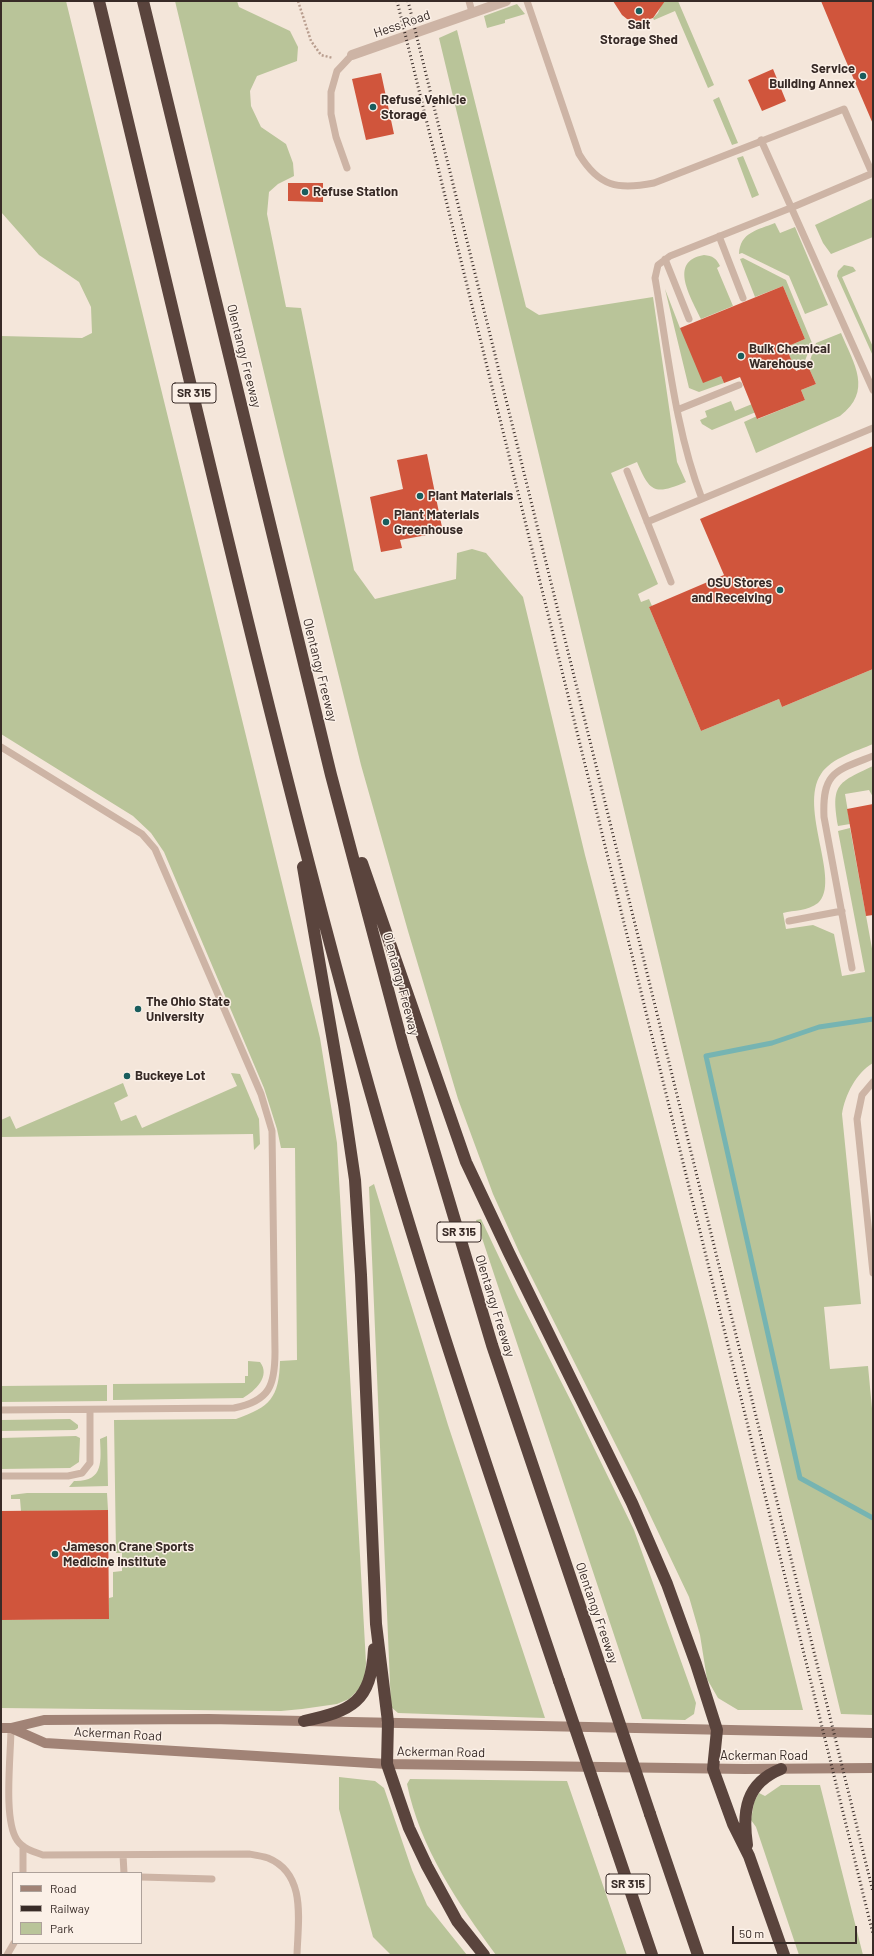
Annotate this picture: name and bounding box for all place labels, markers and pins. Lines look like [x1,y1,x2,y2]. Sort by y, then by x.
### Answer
marker: Salt Storage Shed [634,6,644,16]
place label: Salt Storage Shed [600,17,678,48]
place label: Service Building Annex [769,61,855,92]
marker: Service Building Annex [858,71,868,81]
place label: Refuse Vehicle Storage [381,92,466,123]
marker: Refuse Vehicle Storage [368,102,378,112]
place label: Refuse Station [313,184,398,200]
marker: Refuse Station [300,187,310,197]
place label: Bulk Chemical Warehouse [749,341,830,372]
marker: Bulk Chemical Warehouse [736,351,746,361]
place label: Plant Materials [428,488,513,504]
marker: Plant Materials [415,491,425,501]
place label: Plant Materials Greenhouse [394,507,479,538]
marker: Plant Materials Greenhouse [381,517,391,527]
place label: OSU Stores and Receiving [691,575,772,606]
marker: OSU Stores and Receiving [775,585,785,595]
place label: The Ohio State University [146,994,230,1025]
marker: The Ohio State University [133,1004,143,1014]
place label: Buckeye Lot [135,1068,205,1084]
marker: Buckeye Lot [122,1071,132,1081]
place label: Jameson Crane Sports Medicine Institute [63,1539,194,1570]
marker: Jameson Crane Sports Medicine Institute [50,1549,60,1559]

